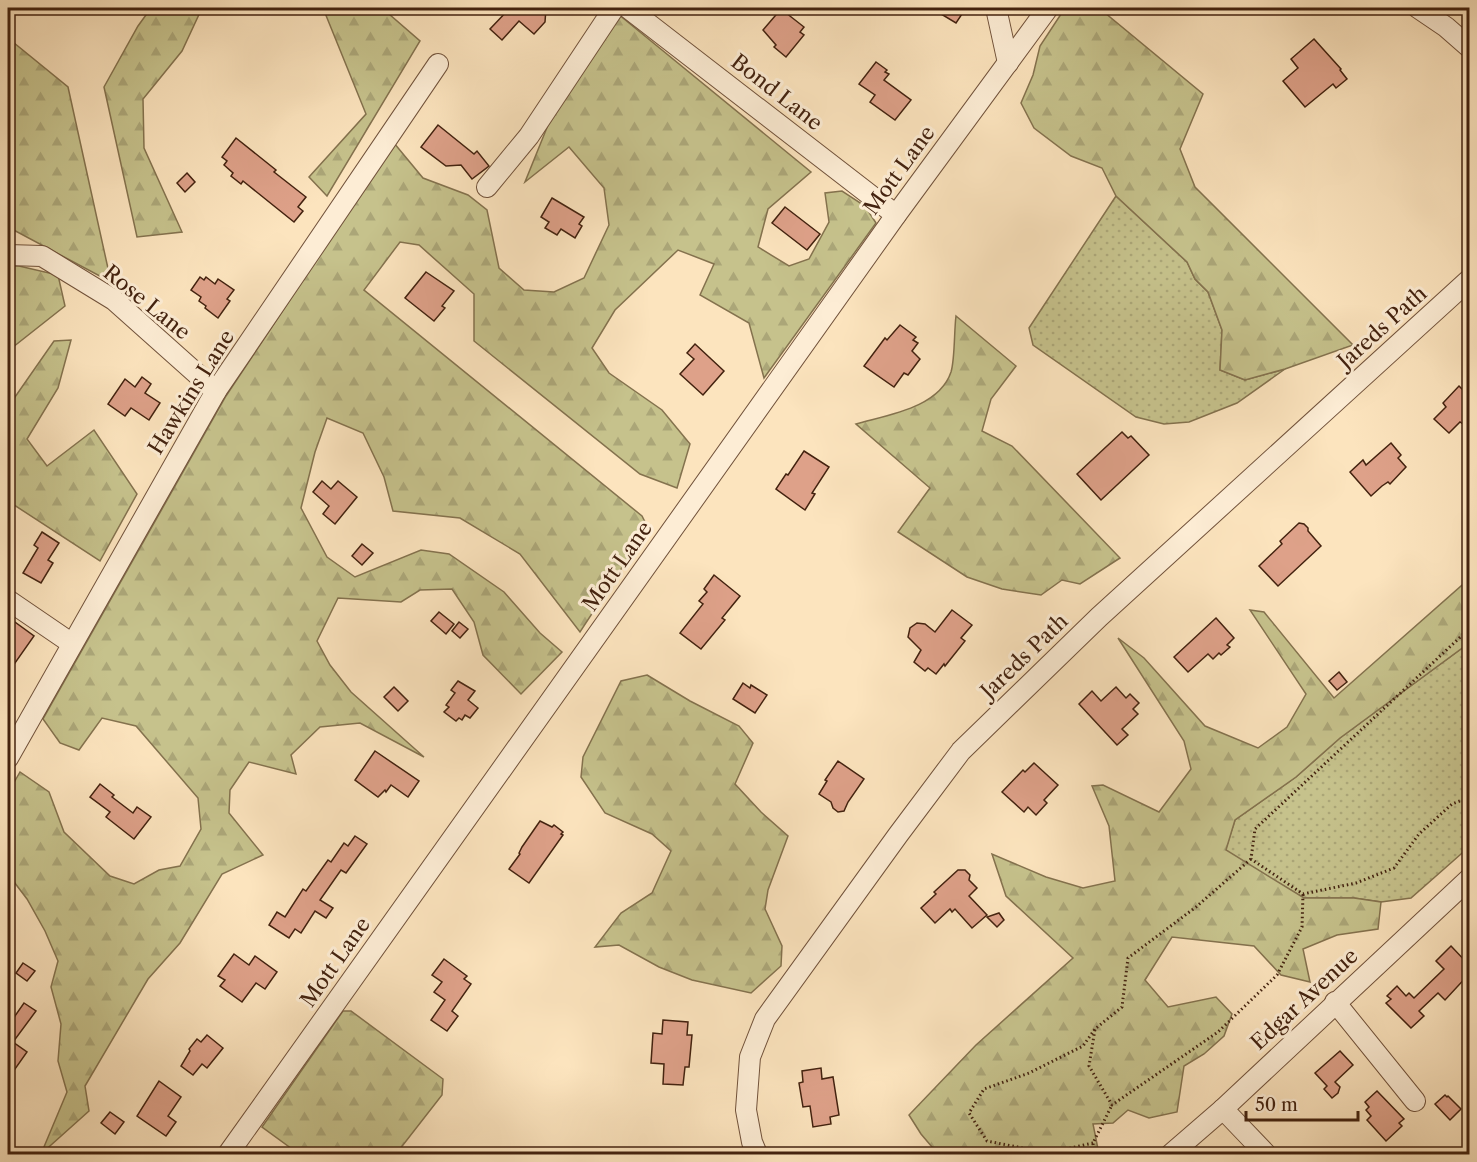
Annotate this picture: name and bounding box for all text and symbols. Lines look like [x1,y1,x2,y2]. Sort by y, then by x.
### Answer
street label: Bond Lane [726,49,828,135]
street label: Mott Lane [858,121,940,219]
street label: Rose Lane [99,259,195,345]
street label: Jareds Path [1330,280,1432,376]
street label: Hawkins Lane [143,325,239,459]
street label: Mott Lane [577,516,657,616]
street label: Jareds Path [973,608,1073,706]
street label: Mott Lane [295,912,375,1012]
street label: Edgar Avenue [1245,943,1363,1055]
scale bar [1246,1084,1358,1122]
text: 50 m [1255,1094,1298,1116]

